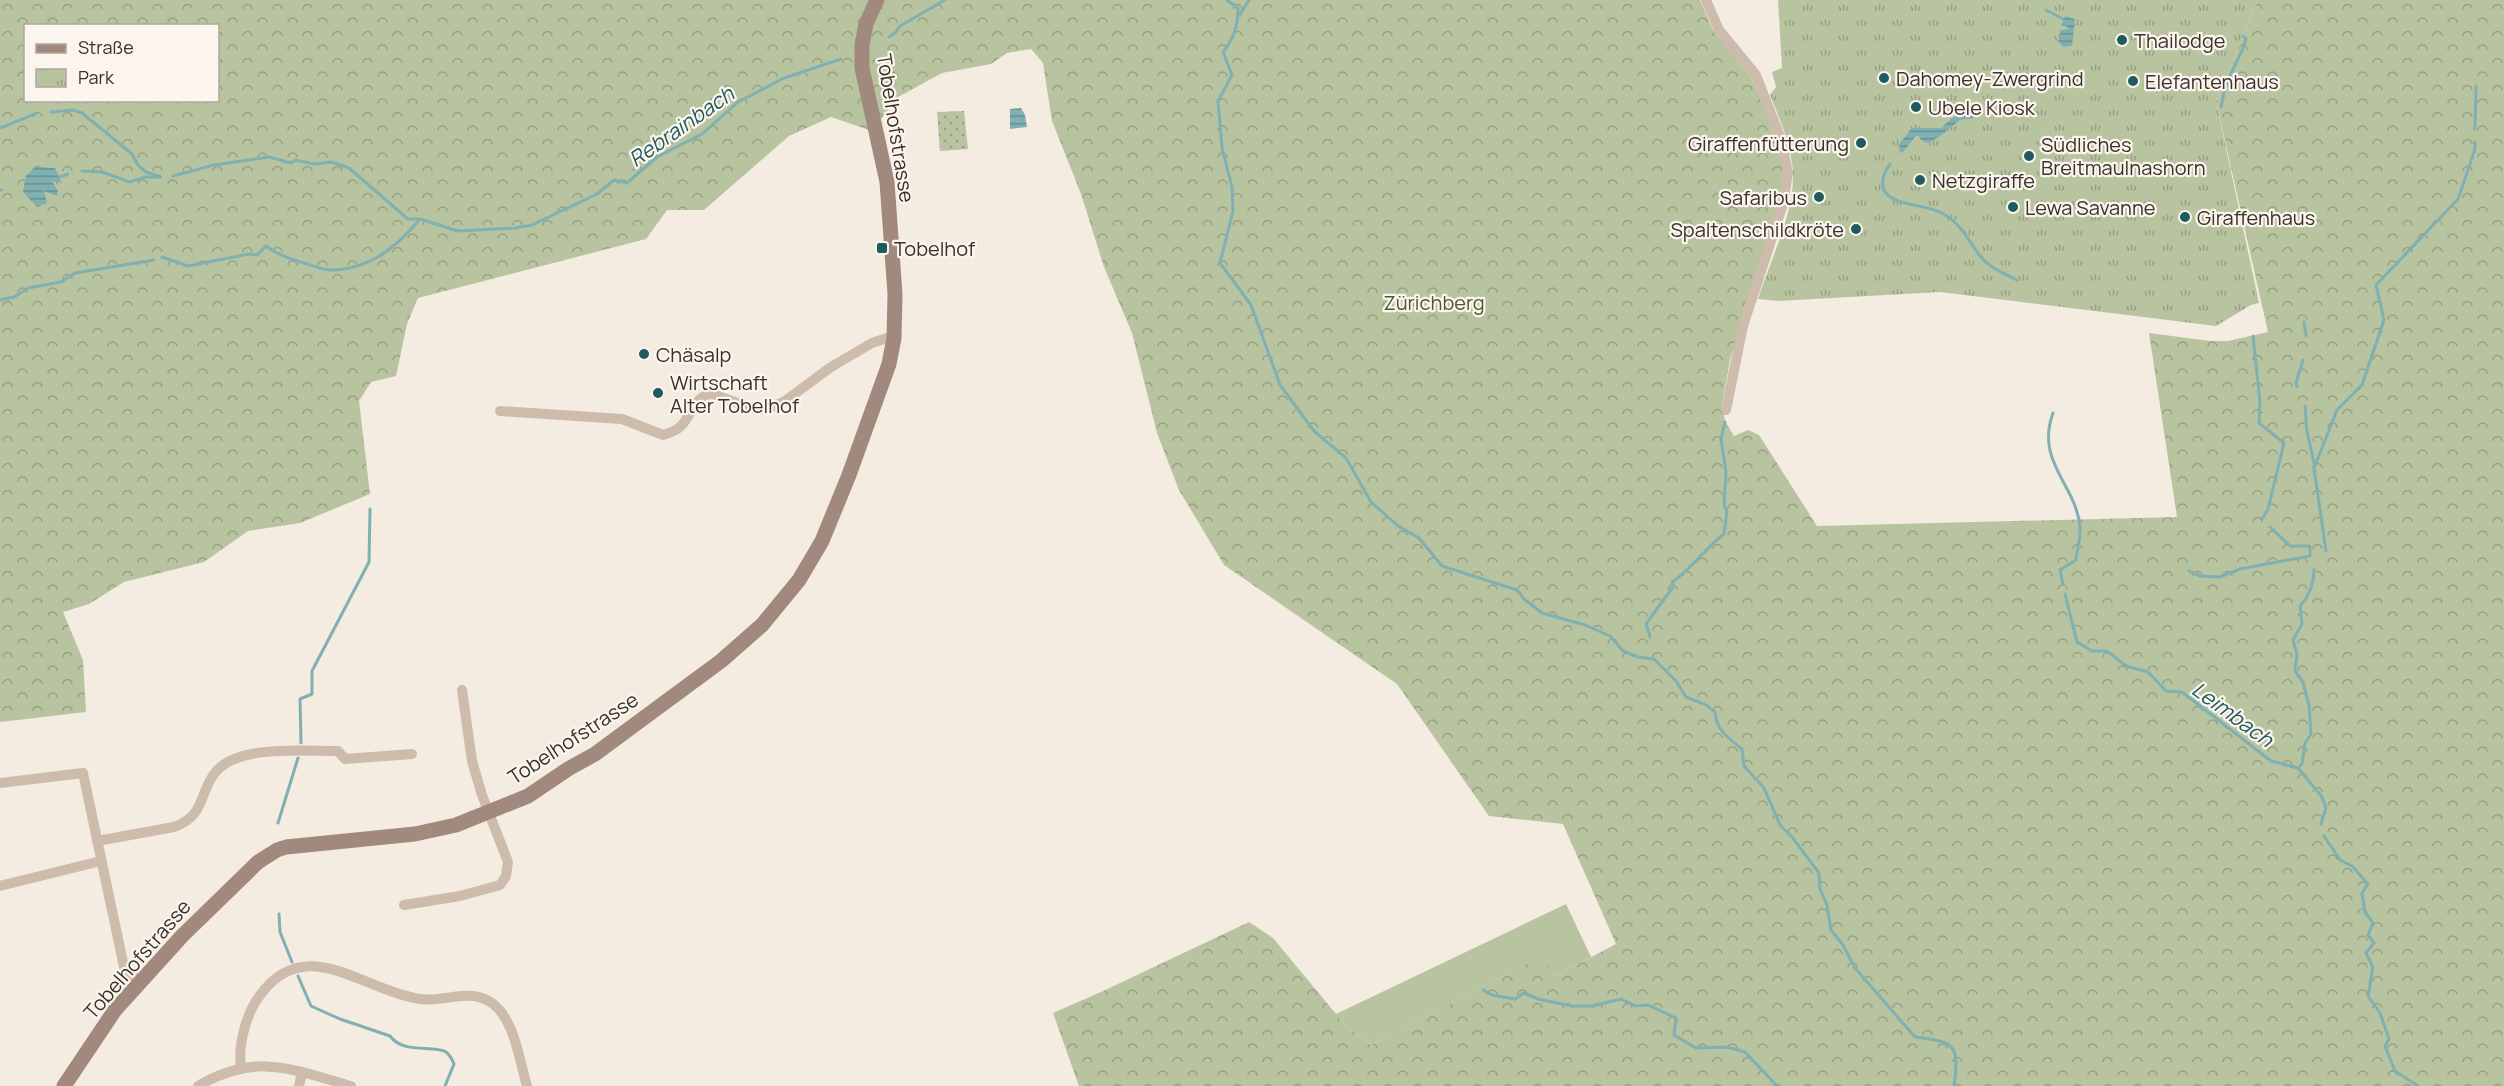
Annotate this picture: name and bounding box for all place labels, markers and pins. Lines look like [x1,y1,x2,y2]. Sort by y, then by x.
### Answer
place label: Thailodge [2134,27,2225,54]
marker: Thailodge [2115,33,2129,47]
place label: Dahomey-Zwergrind [1896,65,2084,92]
place label: Elefantenhaus [2145,68,2279,95]
marker: Dahomey-Zwergrind [1877,71,1891,85]
marker: Elefantenhaus [2126,74,2140,88]
place label: Ubele Kiosk [1928,94,2036,121]
marker: Ubele Kiosk [1909,100,1923,114]
place label: Giraffenfütterung [1688,130,1849,157]
place label: Südliches Breitmaulnashorn [2041,131,2206,181]
marker: Giraffenfütterung [1854,136,1868,150]
marker: Südliches Breitmaulnashorn [2022,149,2036,163]
place label: Netzgiraffe [1932,167,2035,194]
marker: Netzgiraffe [1913,173,1927,187]
place label: Safaribus [1720,184,1807,211]
marker: Safaribus [1812,190,1826,204]
place label: Lewa Savanne [2025,194,2155,221]
marker: Lewa Savanne [2006,200,2020,214]
place label: Giraffenhaus [2197,204,2315,231]
marker: Giraffenhaus [2178,210,2192,224]
place label: Spaltenschildkröte [1670,216,1844,243]
marker: Spaltenschildkröte [1849,222,1863,236]
place label: Tobelhof [894,235,975,262]
marker: Tobelhof [875,241,889,255]
place label: Chäsalp [656,341,732,368]
marker: Chäsalp [637,347,651,361]
place label: Wirtschaft Alter Tobelhof [670,369,799,419]
marker: Wirtschaft Alter Tobelhof [651,386,665,400]

